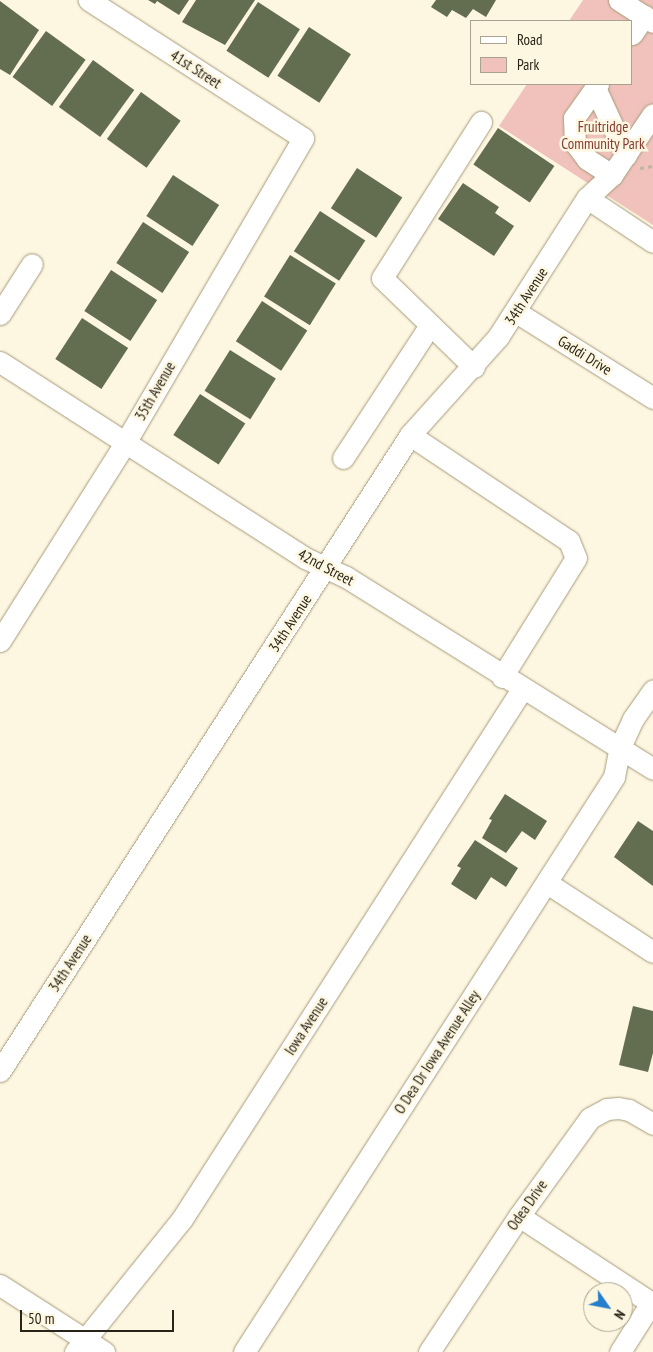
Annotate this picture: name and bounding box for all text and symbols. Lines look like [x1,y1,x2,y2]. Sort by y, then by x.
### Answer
legend [470,20,633,85]
text: Road [517,30,543,49]
street label: 41st Street [167,46,225,92]
text: Park [517,55,539,74]
park label: Fruitridge Community Park [561,117,645,152]
street label: 34th Avenue [501,264,551,328]
street label: Gaddi Drive [555,331,615,379]
street label: 35th Avenue [131,358,179,424]
street label: 42nd Street [295,545,357,589]
street label: 34th Avenue [265,591,315,655]
street label: 34th Avenue [45,931,95,995]
street label: O Dea Dr Iowa Avenue Alley [390,987,484,1117]
street label: Iowa Avenue [281,994,331,1058]
street label: Odea Drive [503,1176,551,1234]
north arrow [583,1282,633,1332]
scale bar [22,1300,176,1332]
text: N [610,1307,629,1323]
text: 50 m [28,1309,54,1328]

